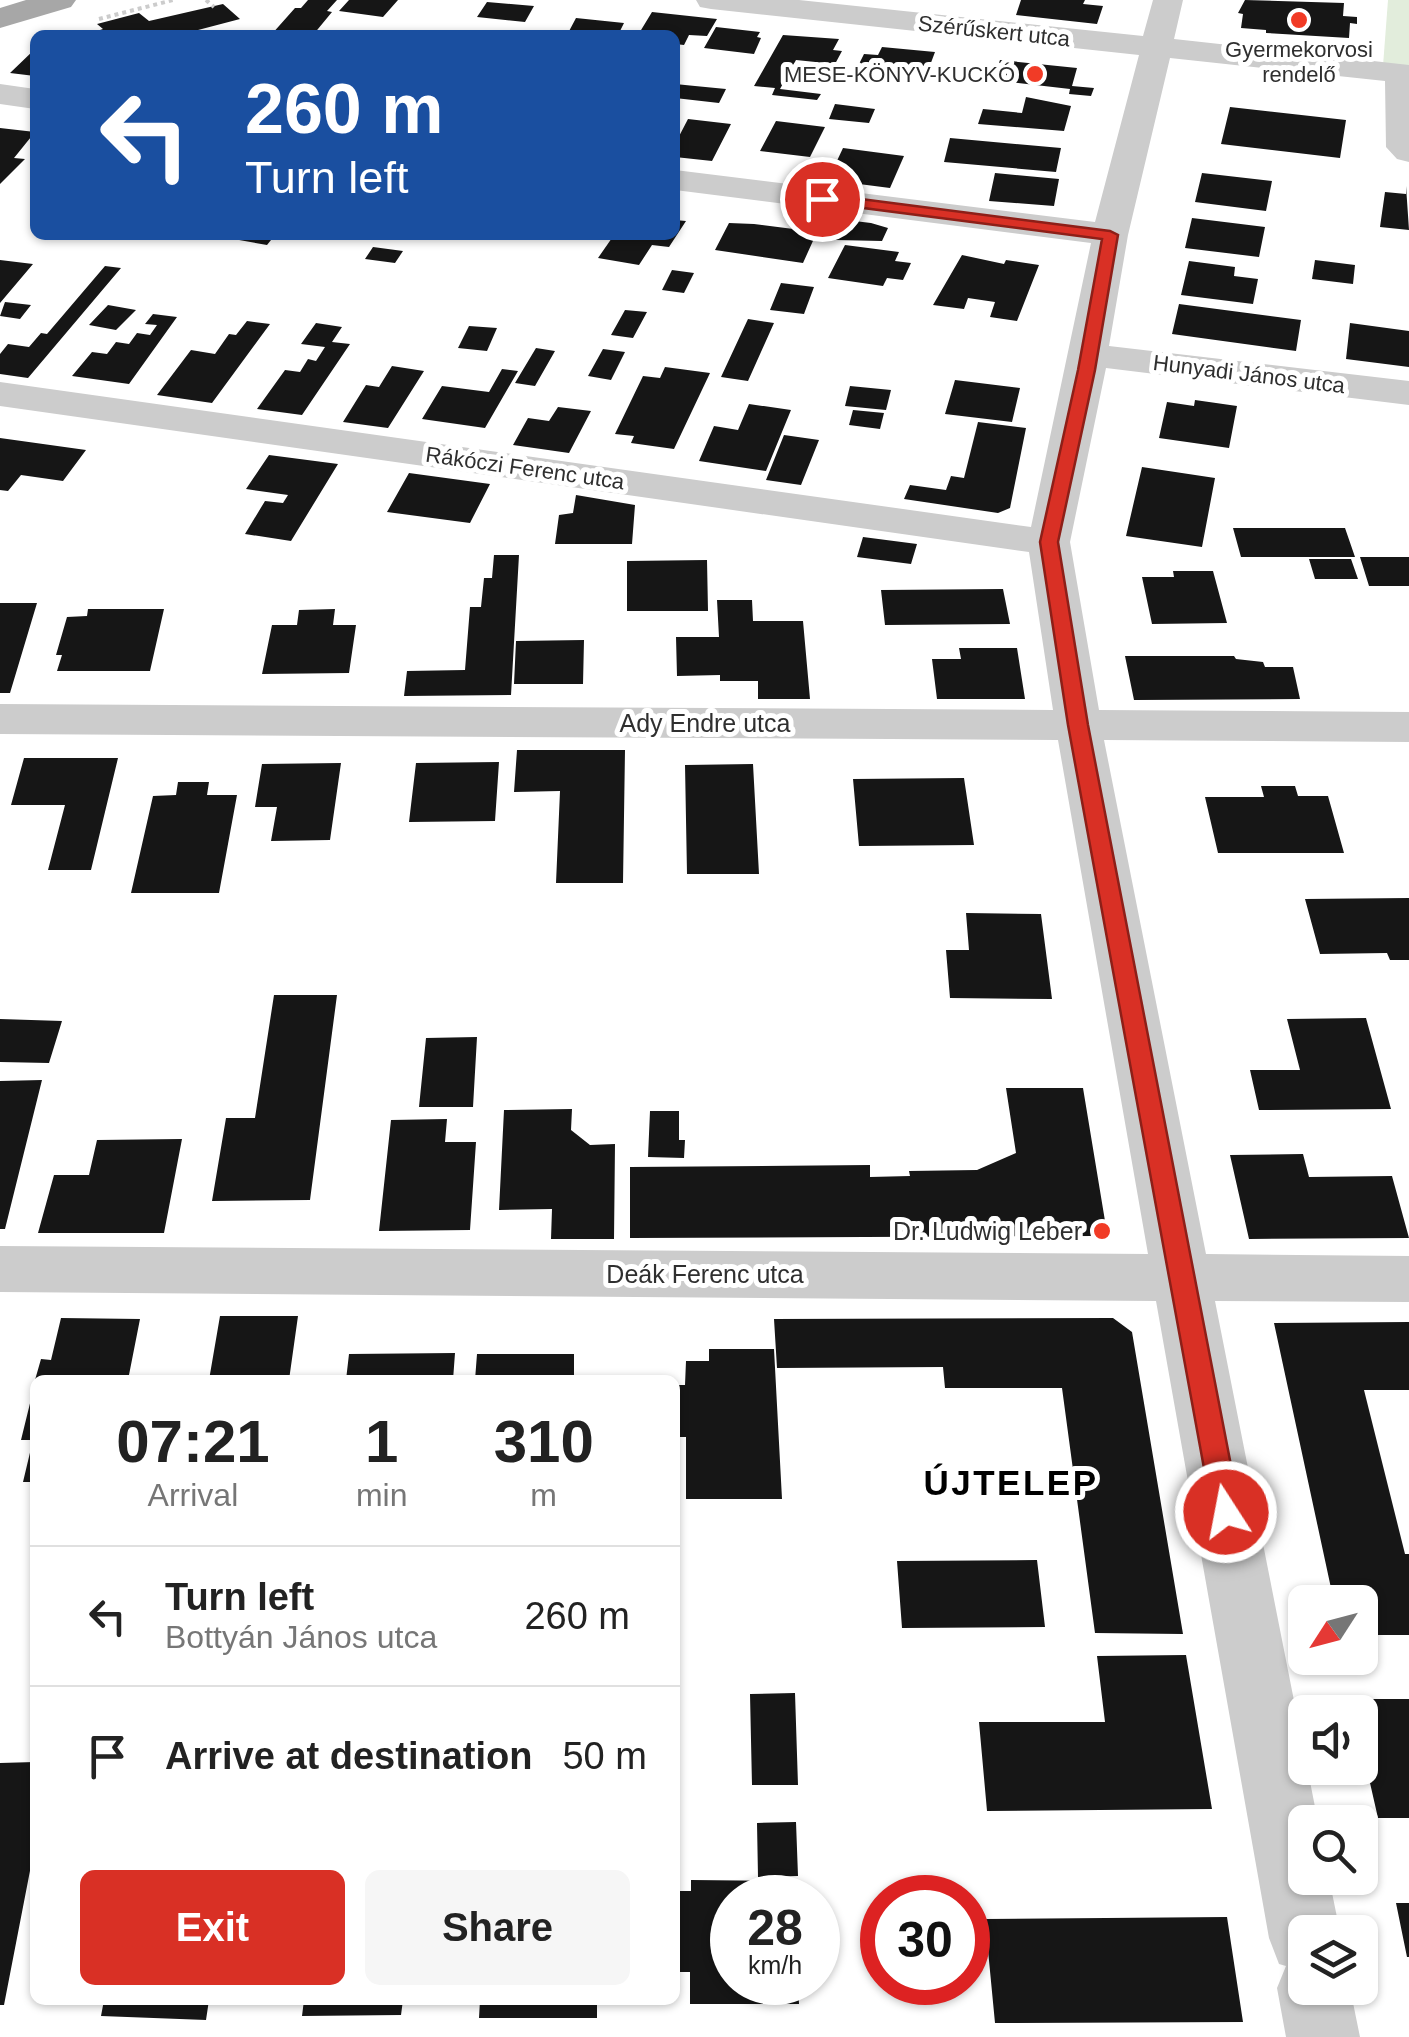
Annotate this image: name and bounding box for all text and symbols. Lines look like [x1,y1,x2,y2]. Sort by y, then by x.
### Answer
marker: Gyermekorvosi rendelő [1288,9,1310,31]
street label: Szérűskert utca [917,11,1072,51]
place label: Gyermekorvosi rendelő [1225,37,1373,87]
place label: MESE-KÖNYV-KUCKÓ [784,62,1015,87]
marker: MESE-KÖNYV-KUCKÓ [1024,63,1046,85]
icon: left [80,70,210,200]
text: 260 m [245,70,443,148]
text: Turn left [245,152,408,203]
pin [780,157,865,242]
icon: arrive [795,172,850,227]
street label: Hunyadi János utca [1152,350,1347,398]
street label: Rákóczi Ferenc utca [424,442,627,494]
street label: Ady Endre utca [620,709,791,737]
place label: Dr. Ludwig Leber [893,1217,1082,1245]
marker: Dr. Ludwig Leber [1091,1220,1113,1242]
street label: Deák Ferenc utca [606,1260,804,1288]
text: 07:21 [116,1408,270,1475]
text: 1 [365,1408,398,1475]
text: 310 [494,1408,594,1475]
position arrow [1174,1460,1278,1564]
district label: ÚJTELEP [923,1463,1099,1502]
text: Arrival [148,1477,238,1513]
text: min [356,1477,407,1513]
text: m [530,1477,557,1513]
text: Turn left [165,1576,314,1618]
north arrow [1288,1585,1378,1675]
map controls [1288,1585,1378,2005]
icon: left [80,1589,135,1644]
text: 260 m [524,1595,630,1637]
text: Bottyán János utca [165,1619,437,1655]
button: sound [1288,1695,1378,1785]
icon: arrive [80,1729,135,1784]
text: Arrive at destination [165,1735,532,1777]
text: 50 m [562,1735,647,1777]
button: search [1288,1805,1378,1895]
button: Exit [80,1870,345,1985]
button: Share [365,1870,630,1985]
speed limit sign: 30 [860,1875,990,2005]
text: 28 [747,1900,803,1956]
button: layers [1288,1915,1378,2005]
text: km/h [748,1951,802,1979]

